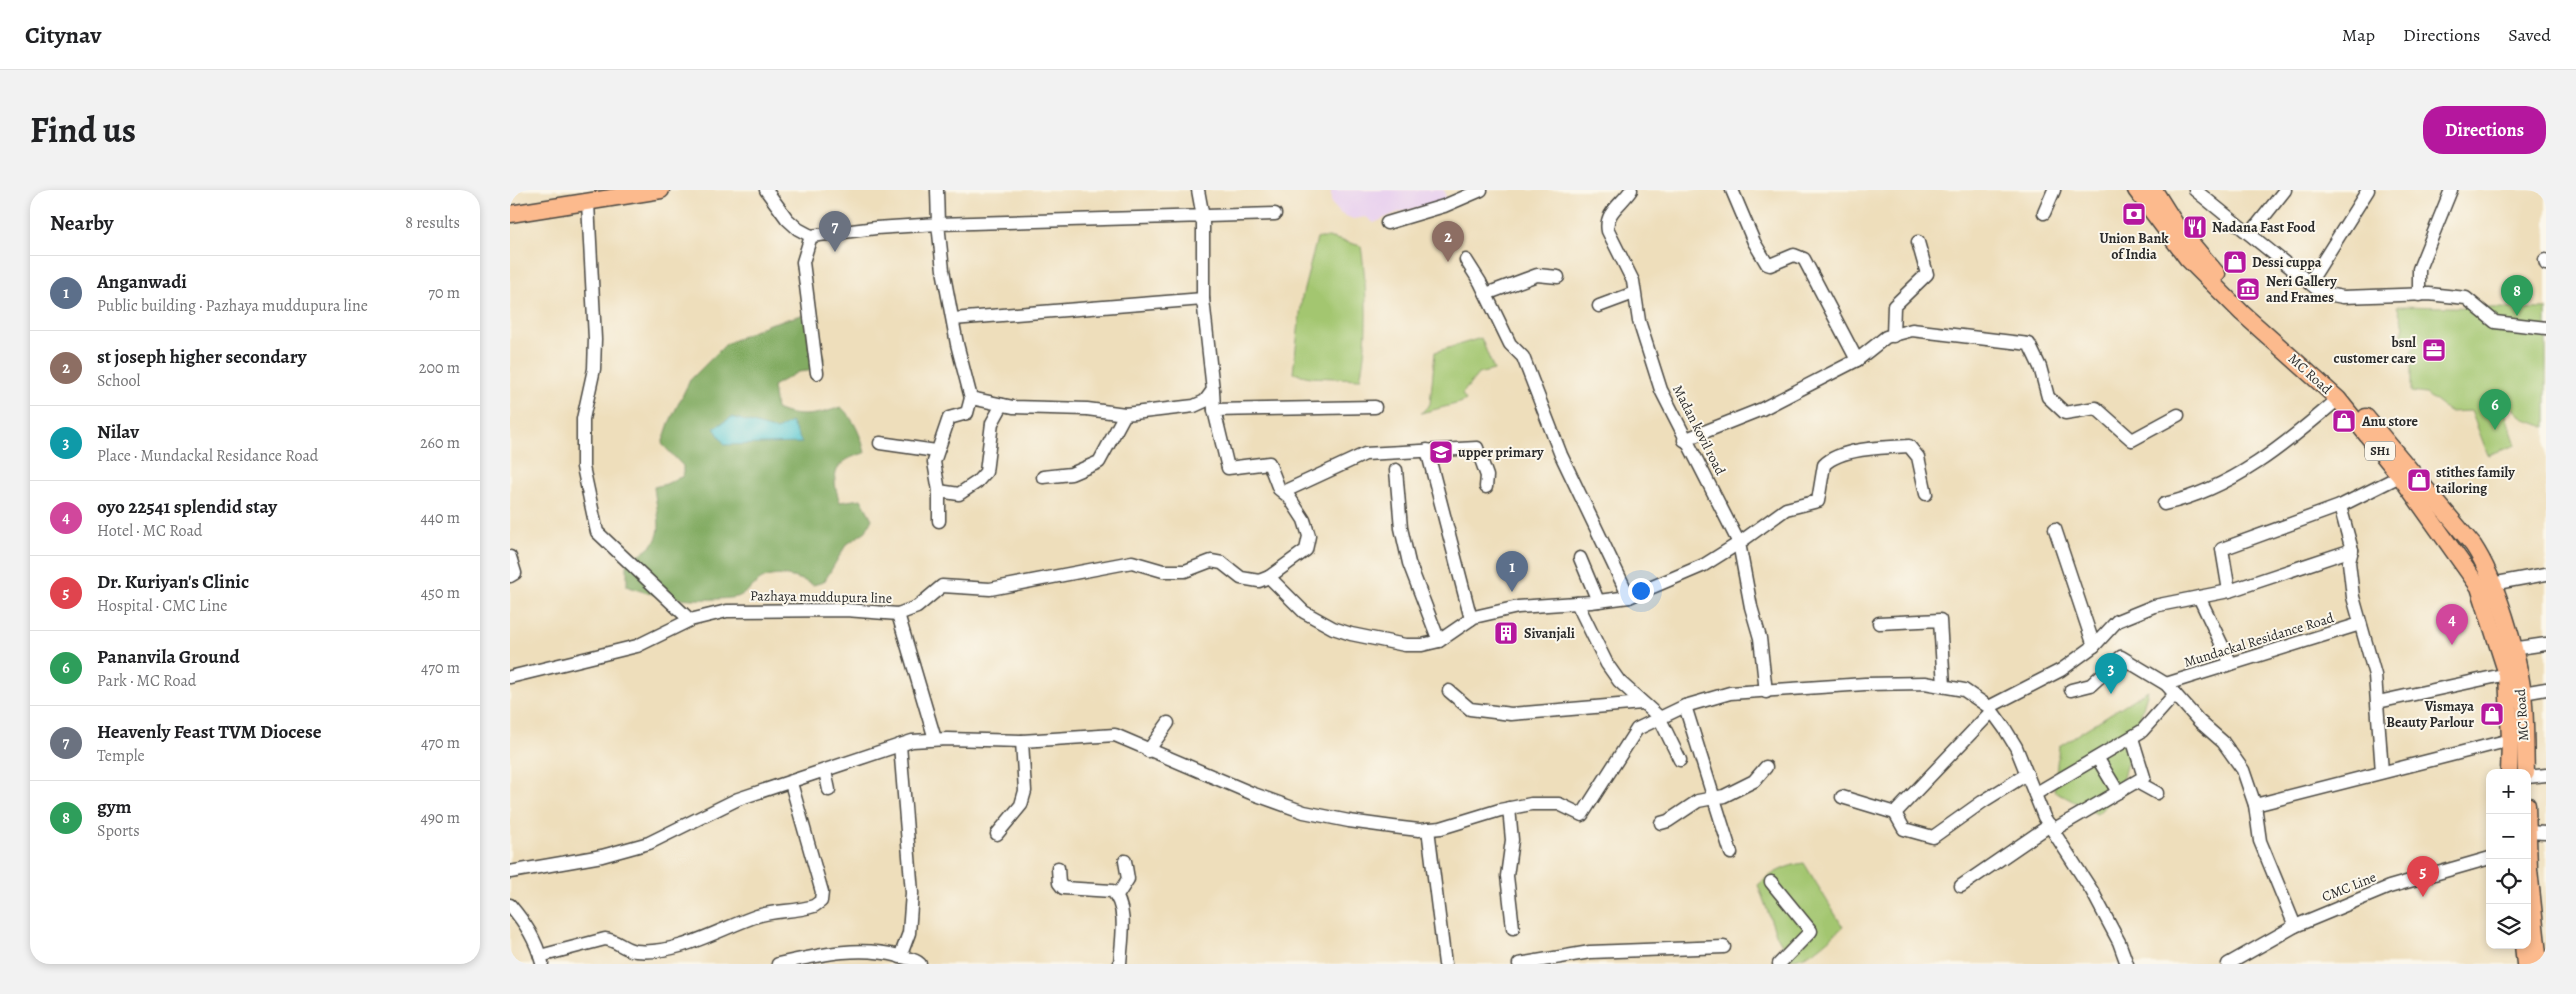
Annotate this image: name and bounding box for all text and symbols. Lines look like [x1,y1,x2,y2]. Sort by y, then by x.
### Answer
text: Citynav [25,19,101,51]
text: Map [2342,23,2375,47]
text: Directions [2403,23,2480,47]
text: Saved [2508,23,2551,47]
text: Find us [30,106,136,154]
button: Directions [2423,106,2546,154]
bank icon: Union Bank of India [2121,201,2147,227]
text: Nearby [50,209,113,237]
pin: 7 [819,211,851,252]
text: 8 results [405,212,460,234]
restaurant icon: Nadana Fast Food [2182,214,2208,240]
place label: Nadana Fast Food [2212,218,2316,237]
pin: 2 [1432,221,1464,262]
place label: Union Bank of India [2099,229,2169,264]
shop icon: Dessi cuppa [2222,249,2248,275]
place label: Dessi cuppa [2252,253,2322,272]
text: Anganwadi [97,269,187,295]
place label: Neri Gallery and Frames [2266,272,2337,307]
pin: 8 [2501,275,2533,316]
museum icon: Neri Gallery and Frames [2235,276,2261,302]
text: 1 [63,282,69,304]
text: 70 m [428,282,460,304]
text: Public building · Pazhaya muddupura line [97,295,368,317]
place label: bsnl customer care [2334,333,2417,368]
office icon: bsnl customer care [2421,337,2447,363]
text: st joseph higher secondary [97,344,307,370]
street label: MC Road [2284,349,2336,399]
text: 2 [62,357,70,379]
text: 200 m [419,357,460,379]
text: School [97,370,140,392]
street label: Madan kovil road [1668,382,1730,479]
pin: 6 [2479,389,2511,430]
shop icon: Anu store [2331,408,2357,434]
place label: Anu store [2361,412,2419,431]
text: Nilav [97,419,139,445]
text: 3 [63,432,69,454]
text: 260 m [420,432,460,454]
school or university icon: upper primary [1428,439,1454,465]
road number: SH1 [2365,442,2395,460]
place label: upper primary [1458,443,1544,462]
text: Place · Mundackal Residance Road [97,445,318,467]
place label: stithes family tailoring [2436,463,2515,498]
shop icon: stithes family tailoring [2406,467,2432,493]
text: oyo 22541 splendid stay [97,494,277,520]
text: 4 [62,507,70,529]
text: 440 m [420,507,460,529]
text: Hotel · MC Road [97,520,202,542]
pin: 1 [1496,551,1528,592]
text: Dr. Kuriyan's Clinic [97,569,249,595]
your location [1628,578,1654,604]
text: 5 [63,582,69,604]
text: 450 m [421,582,460,604]
street label: Pazhaya muddupura line [750,586,892,608]
text: Hospital · CMC Line [97,595,227,617]
pin: 4 [2436,604,2468,645]
street label: Mundackal Residance Road [2182,608,2337,672]
building icon: Sivanjali [1493,620,1519,646]
place label: Sivanjali [1524,624,1575,643]
text: Pananvila Ground [97,644,240,670]
pin: 3 [2095,653,2127,694]
text: 6 [62,657,70,679]
text: 470 m [421,657,460,679]
text: Park · MC Road [97,670,196,692]
street label: MC Road [2511,688,2533,742]
place label: Vismaya Beauty Parlour [2386,697,2474,732]
shop icon: Vismaya Beauty Parlour [2479,701,2505,727]
text: Heavenly Feast TVM Diocese [97,719,322,745]
text: 7 [63,732,69,754]
text: 470 m [421,732,460,754]
text: Temple [97,745,145,767]
map controls [2486,769,2531,949]
button: + [2486,769,2531,814]
text: gym [97,794,131,820]
text: 8 [62,807,70,829]
text: 490 m [420,807,460,829]
button: − [2486,814,2531,859]
text: Sports [97,820,140,842]
pin: 5 [2407,856,2439,897]
button: locate [2486,859,2531,904]
street label: CMC Line [2319,868,2379,906]
button: layers [2486,904,2531,949]

